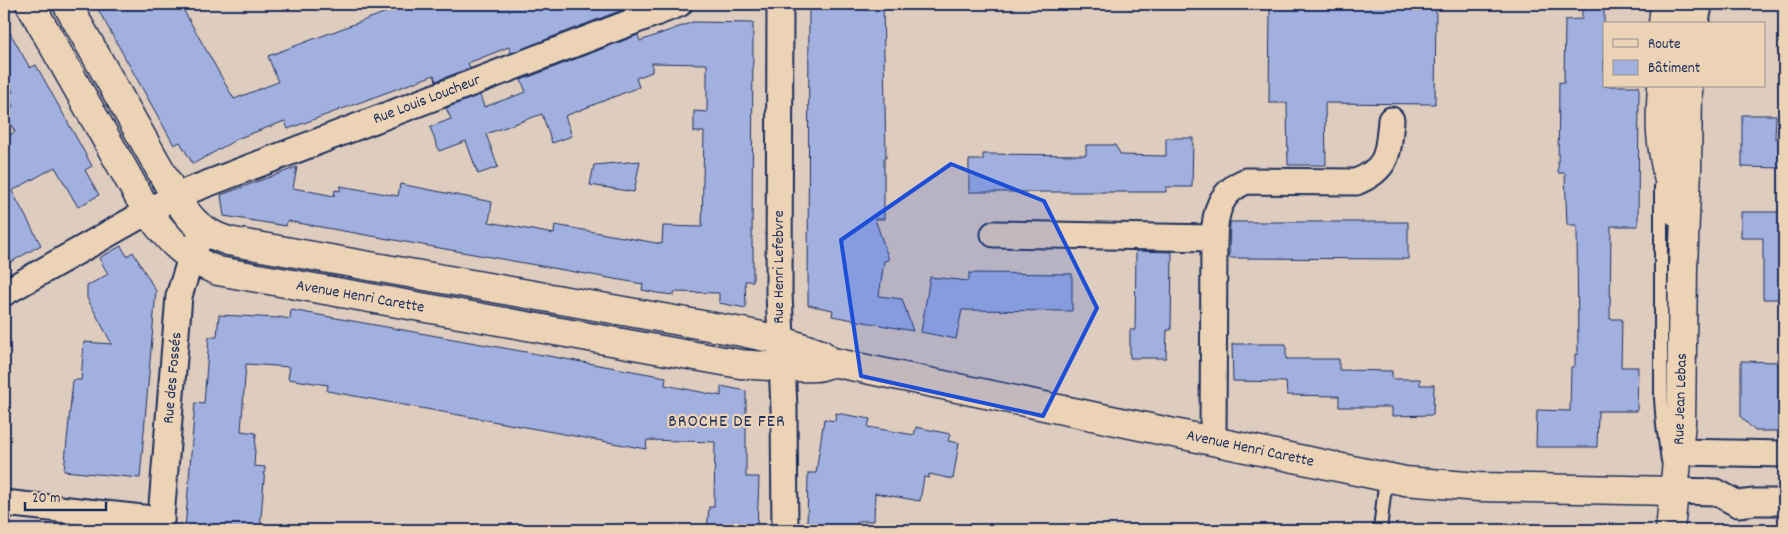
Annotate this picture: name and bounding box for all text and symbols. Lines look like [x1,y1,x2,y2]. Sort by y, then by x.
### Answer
legend [1603,22,1766,88]
text: Route [1648,34,1681,56]
text: Bâtiment [1648,58,1701,80]
street label: Rue Louis Loucheur [370,69,484,131]
street label: Rue Henri Lefebvre [768,210,791,324]
street label: Avenue Henri Carette [294,274,426,320]
street label: Rue des Fossés [158,331,188,425]
street label: Rue Jean Lebas [1668,353,1694,445]
district label: BROCHE DE FER [668,410,786,435]
street label: Avenue Henri Carette [1184,424,1316,474]
scale bar [25,479,106,511]
text: 20 m [32,488,60,510]

